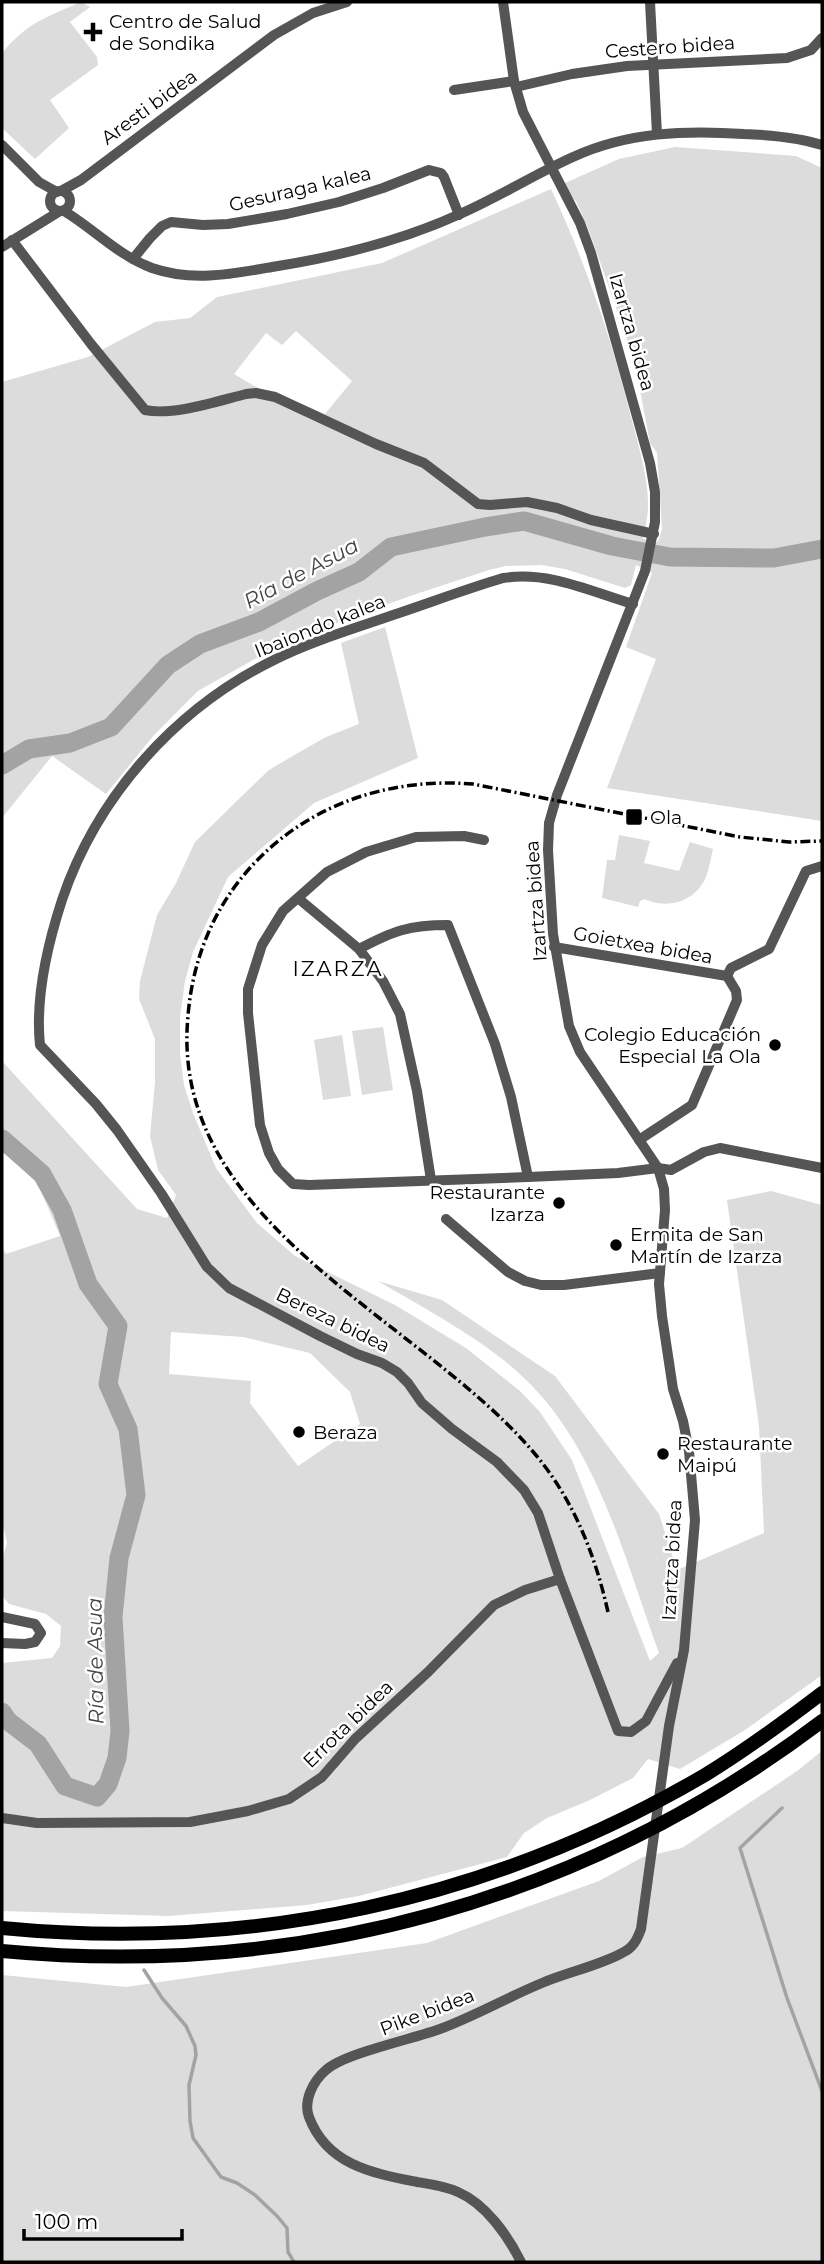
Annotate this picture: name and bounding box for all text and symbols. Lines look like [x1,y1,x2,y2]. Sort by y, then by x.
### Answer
place label: Centro de Salud de Sondika [109,10,261,55]
marker: Centro de Salud de Sondika [83,22,103,42]
street label: Cestero bidea [604,31,736,63]
street label: Aresti bidea [97,65,201,149]
street label: Gesuraga kalea [227,161,373,217]
street label: Izartza bidea [604,270,660,394]
water label: Ría de Asua [239,532,363,614]
street label: Ibaiondo kalea [251,589,389,663]
place label: Ola [650,806,682,829]
marker: Ola [624,807,644,827]
street label: Izartza bidea [520,840,552,962]
street label: Goietxea bidea [571,921,715,969]
district label: IZARZA [293,956,383,981]
place label: Colegio Educación Especial La Ola [584,1023,761,1068]
marker: Colegio Educación Especial La Ola [767,1037,783,1053]
place label: Restaurante Izarza [429,1181,545,1226]
marker: Restaurante Izarza [551,1195,567,1211]
place label: Ermita de San Martín de Izarza [630,1223,782,1268]
marker: Ermita de San Martín de Izarza [608,1237,624,1253]
street label: Bereza bidea [272,1283,394,1357]
place label: Beraza [313,1421,378,1444]
marker: Beraza [291,1424,307,1440]
place label: Restaurante Maipú [677,1432,793,1477]
marker: Restaurante Maipú [655,1446,671,1462]
street label: Izartza bidea [657,1499,687,1621]
water label: Ría de Asua [81,1598,109,1724]
street label: Errota bidea [298,1675,398,1773]
street label: Pike bidea [376,1983,478,2041]
scale bar [24,2198,182,2242]
text: 100 m [35,2209,98,2234]

